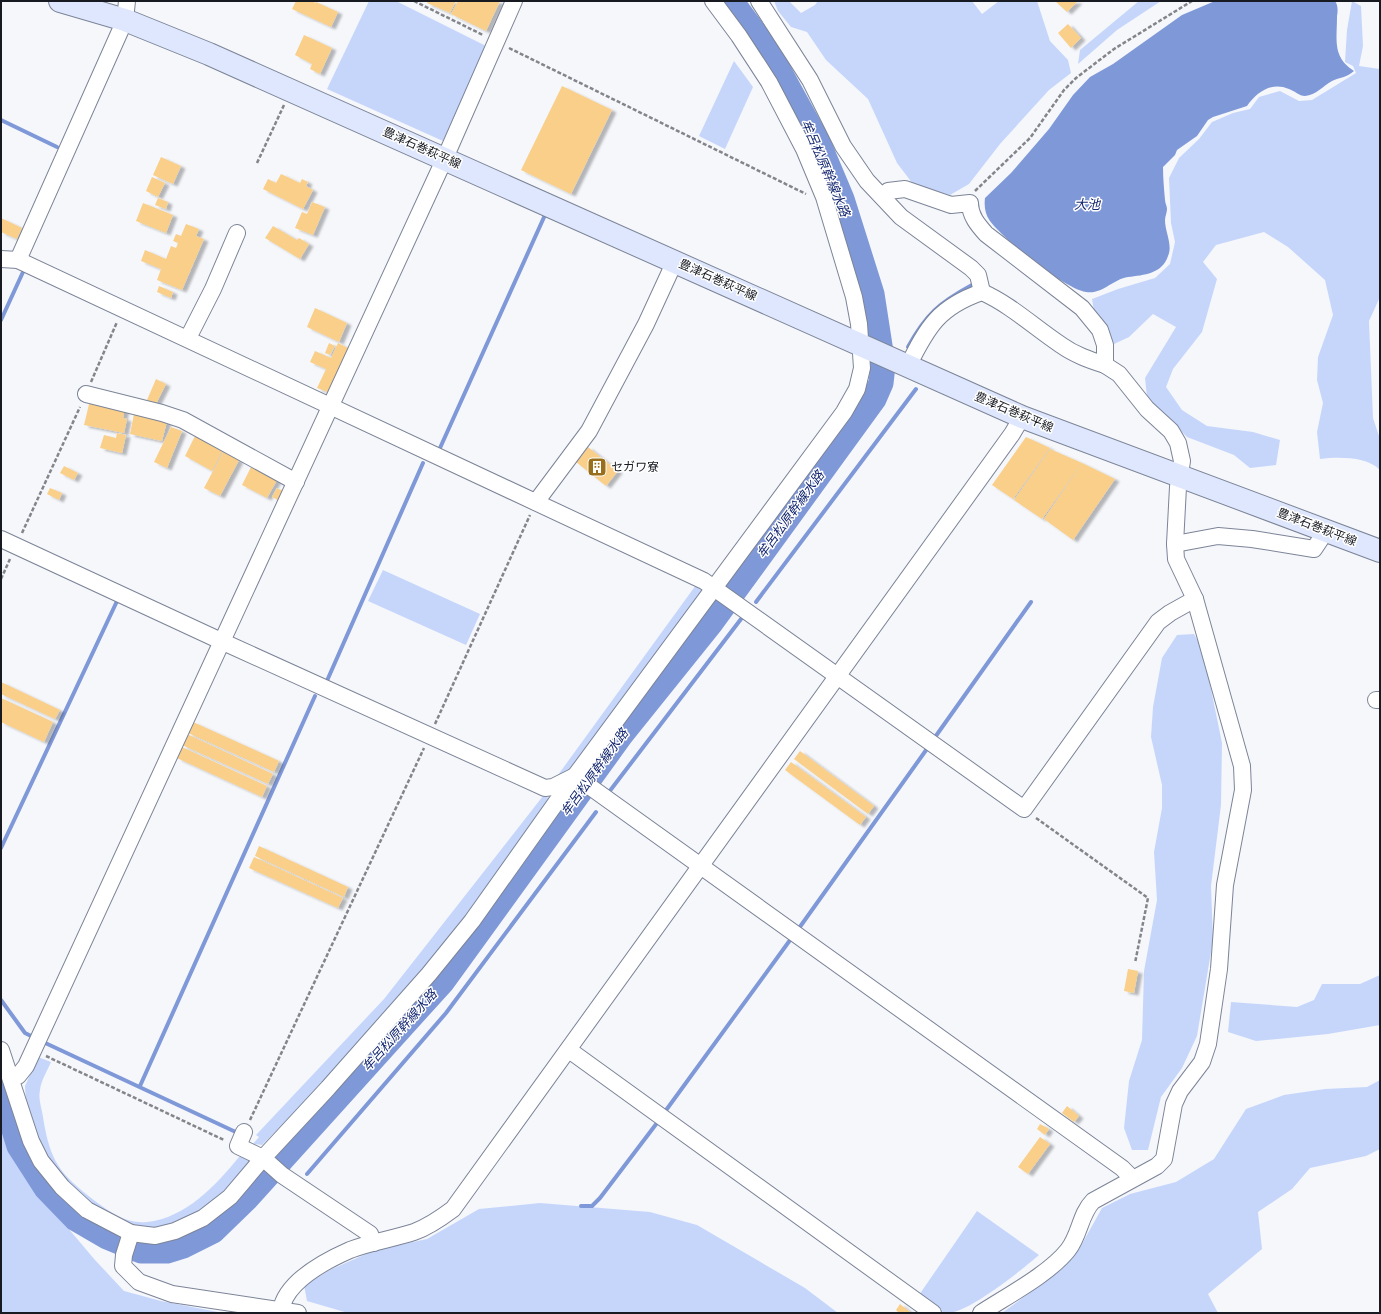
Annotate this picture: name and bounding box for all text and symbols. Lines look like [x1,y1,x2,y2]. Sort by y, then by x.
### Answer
water label: 牟呂松原幹線水路 [798,117,853,220]
street label: 豊津石巻萩平線 [381,125,463,171]
water label: 大池 [1074,197,1102,212]
street label: 豊津石巻萩平線 [677,257,759,303]
street label: 豊津石巻萩平線 [973,389,1055,435]
building icon: セガワ寮 [586,456,608,478]
place label: セガワ寮 [611,460,659,474]
water label: 牟呂松原幹線水路 [754,467,828,561]
street label: 豊津石巻萩平線 [1275,505,1359,549]
water label: 牟呂松原幹線水路 [558,725,632,819]
water label: 牟呂松原幹線水路 [359,986,440,1074]

